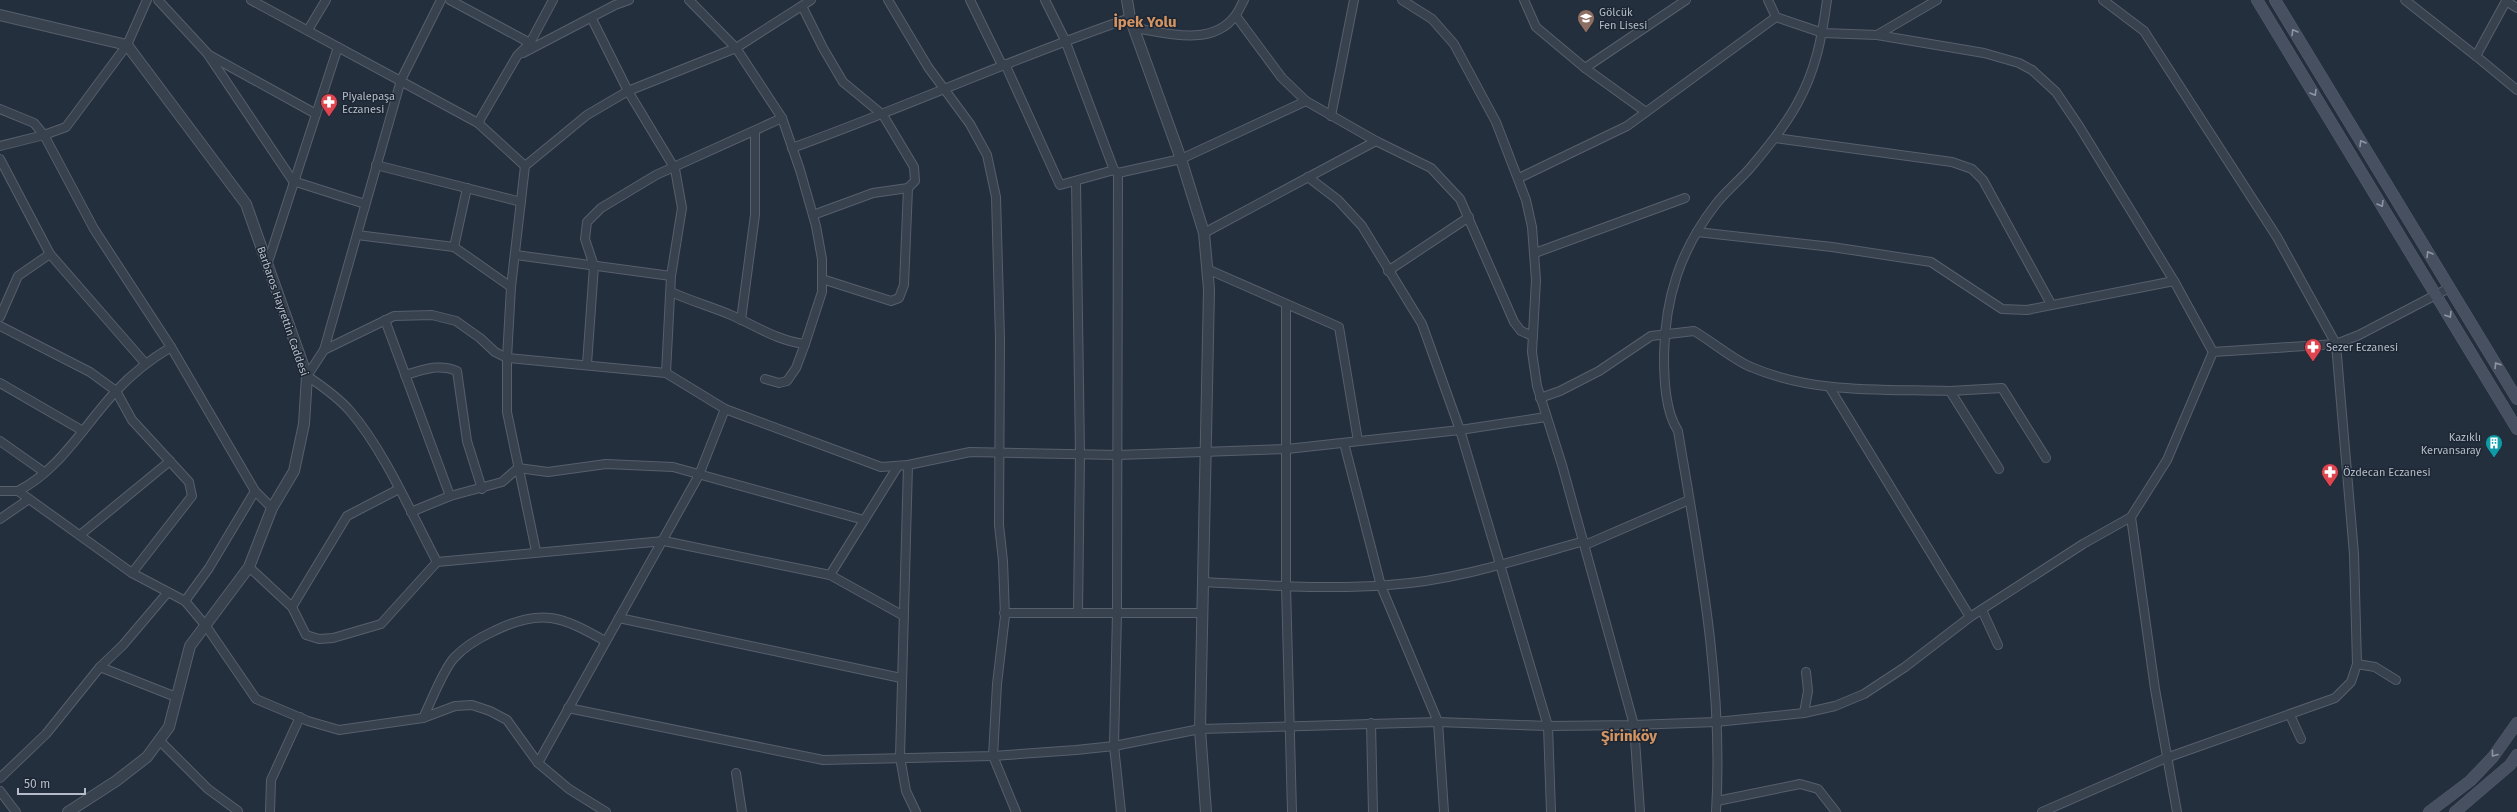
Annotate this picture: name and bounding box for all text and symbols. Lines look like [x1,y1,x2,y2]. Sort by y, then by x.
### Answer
place label: Gölcük Fen Lisesi [1599,6,1647,32]
school or university icon: Gölcük Fen Lisesi [1576,8,1596,33]
district label: İpek Yolu [1113,13,1177,31]
one-way arrow [2292,29,2299,36]
one-way arrow [2309,89,2316,96]
place label: Piyalepaşa Eczanesi [342,90,395,116]
pharmacy icon: Piyalepaşa Eczanesi [319,92,339,117]
one-way arrow [2359,140,2366,147]
one-way arrow [2377,200,2384,207]
street label: Barbaros Hayrettin Caddesi [254,245,311,378]
one-way arrow [2426,251,2433,258]
one-way arrow [2444,311,2452,318]
pharmacy icon: Sezer Eczanesi [2303,337,2323,362]
place label: Sezer Eczanesi [2326,341,2398,354]
one-way arrow [2494,362,2501,369]
place label: Kazıklı Kervansaray [2421,431,2482,457]
building icon: Kazıklı Kervansaray [2484,433,2504,458]
pharmacy icon: Özdecan Eczanesi [2320,462,2340,487]
place label: Özdecan Eczanesi [2343,465,2431,479]
district label: Şirinköy [1601,727,1657,746]
one-way arrow [2492,750,2499,757]
scale bar [18,770,85,796]
text: 50 m [24,777,50,791]

